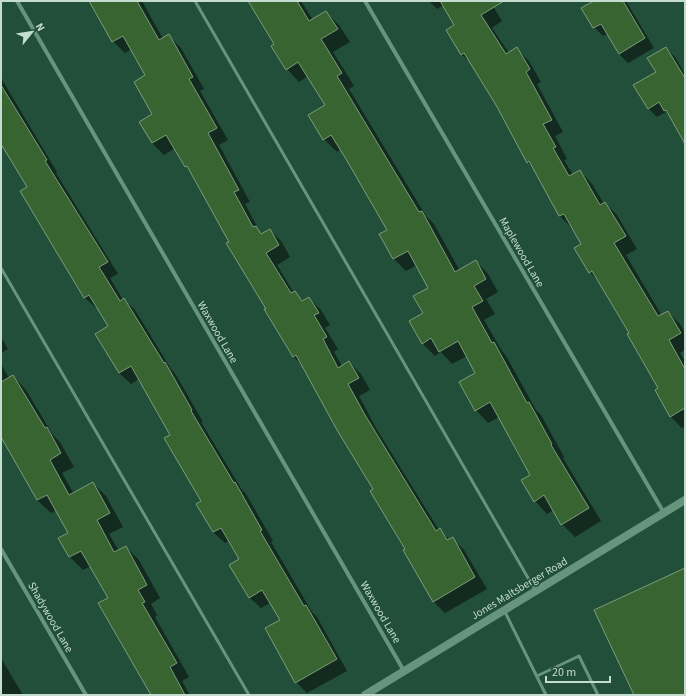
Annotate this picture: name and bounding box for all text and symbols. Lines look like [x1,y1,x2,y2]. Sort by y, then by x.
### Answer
north arrow [12,12,52,52]
text: N [32,20,49,34]
street label: Maplewood Lane [495,215,548,290]
street label: Waxwood Lane [194,298,242,367]
street label: Jones Maltsberger Road [468,554,570,623]
street label: Waxwood Lane [357,578,405,647]
street label: Shadywood Lane [24,579,77,656]
scale bar [546,658,610,684]
text: 20 m [552,664,576,681]

